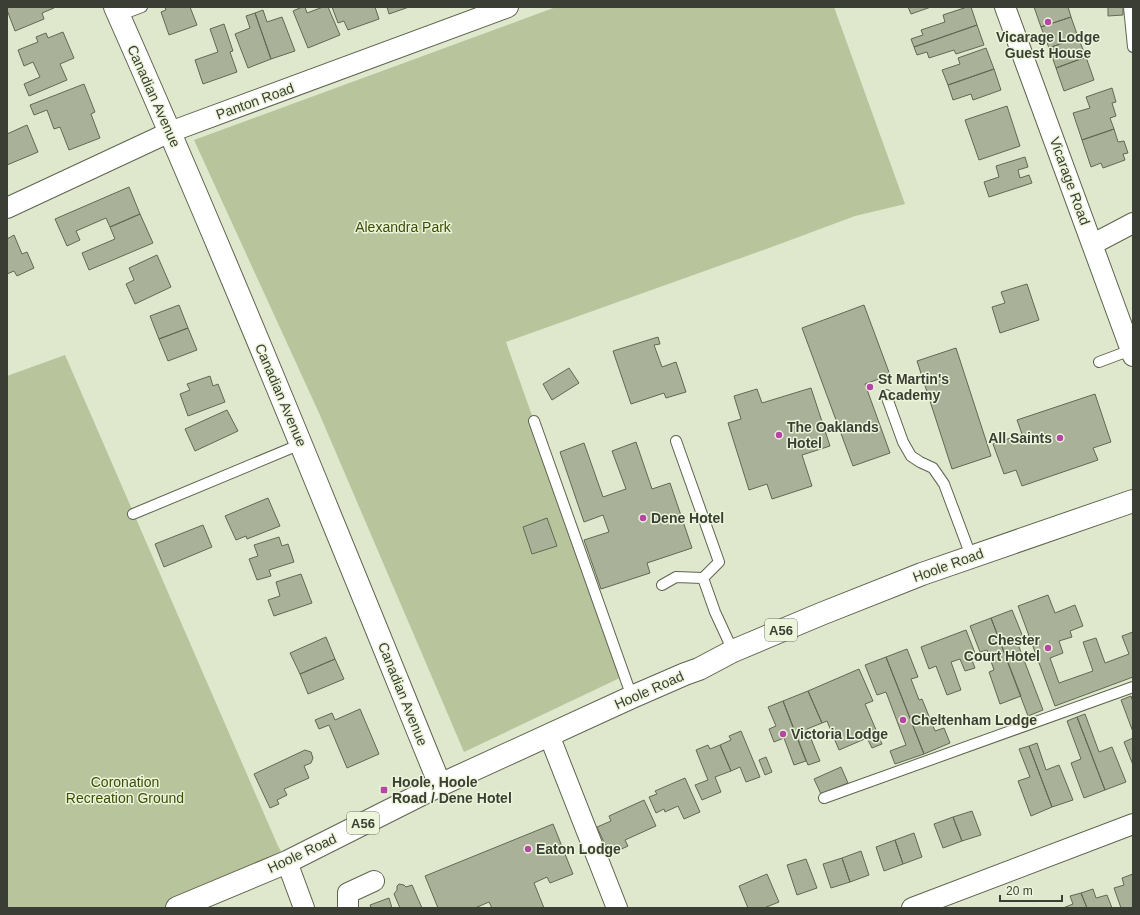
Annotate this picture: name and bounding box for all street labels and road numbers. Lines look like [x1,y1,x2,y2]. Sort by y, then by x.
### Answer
street label: Canadian Avenue [124,42,184,150]
street label: Panton Road [214,80,296,122]
street label: Vicarage Road [1047,135,1093,227]
street label: Canadian Avenue [252,341,310,449]
street label: Hoole Road [911,545,985,585]
road number: A56 [765,619,797,641]
street label: Canadian Avenue [375,640,431,748]
street label: Hoole Road [612,668,686,712]
road number: A56 [347,812,379,834]
street label: Hoole Road [265,830,339,876]

